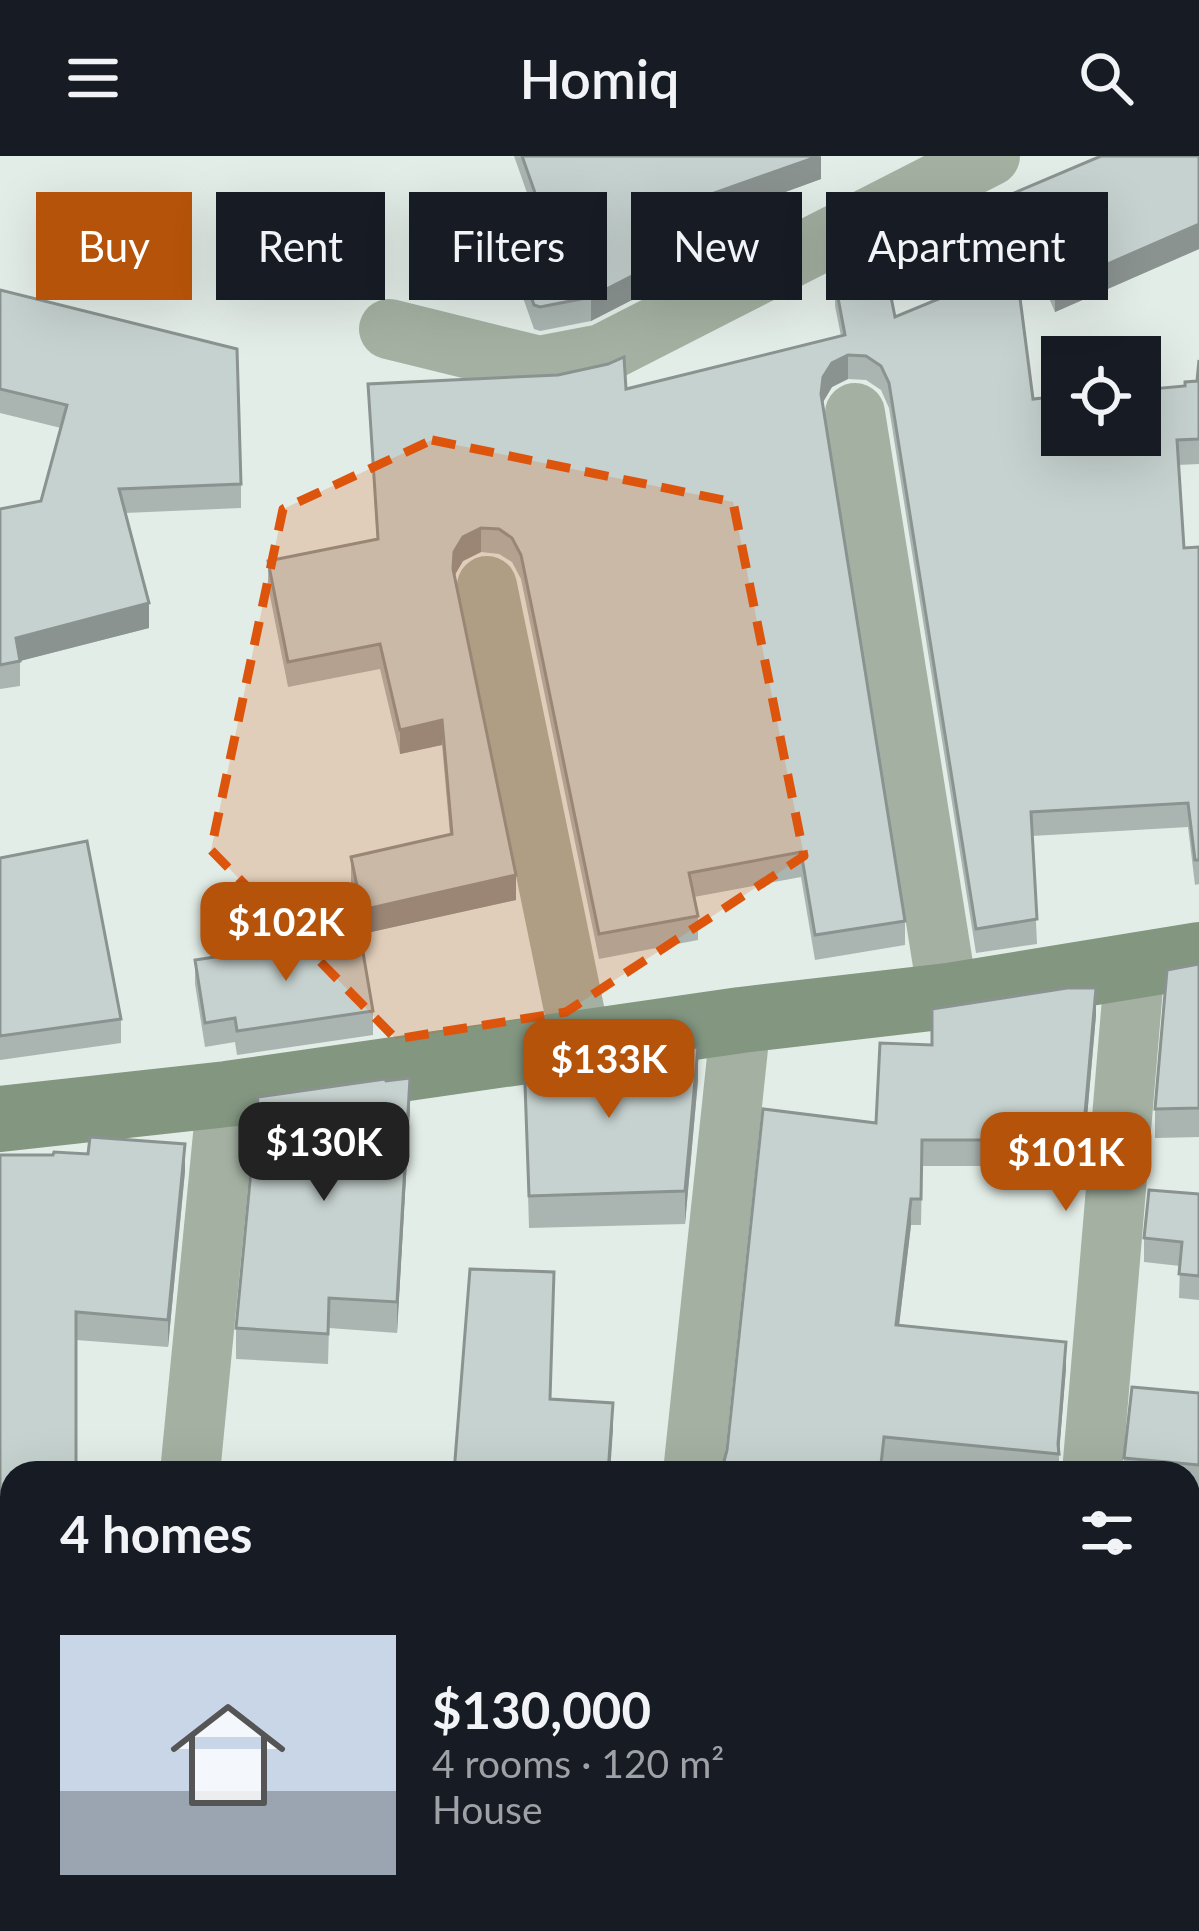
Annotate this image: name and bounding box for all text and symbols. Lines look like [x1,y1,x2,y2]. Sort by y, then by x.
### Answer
icon: menu [60,45,126,111]
icon: search [1073,45,1139,111]
text: Homiq [519,46,680,111]
chip: Buy [36,192,192,300]
chip: Rent [216,192,385,300]
chip: Filters [409,192,607,300]
chip: New [631,192,802,300]
chip: Apartment [826,192,1108,300]
map controls [1041,336,1161,456]
button: locate [1041,336,1161,456]
pin: $102K [202,882,370,984]
text: $102K [227,898,345,944]
pin: $133K [525,1019,693,1121]
text: $133K [550,1035,668,1081]
pin: $130K [240,1102,408,1204]
pin: $101K [982,1112,1150,1214]
text: $130K [265,1118,383,1164]
text: $101K [1007,1128,1125,1174]
icon: filters [1074,1500,1140,1566]
text: 4 homes [60,1503,252,1564]
text: $130,000 [432,1679,651,1740]
icon: home [156,1683,300,1827]
text: 4 rooms · 120 m² [432,1740,724,1786]
text: House [432,1786,543,1832]

